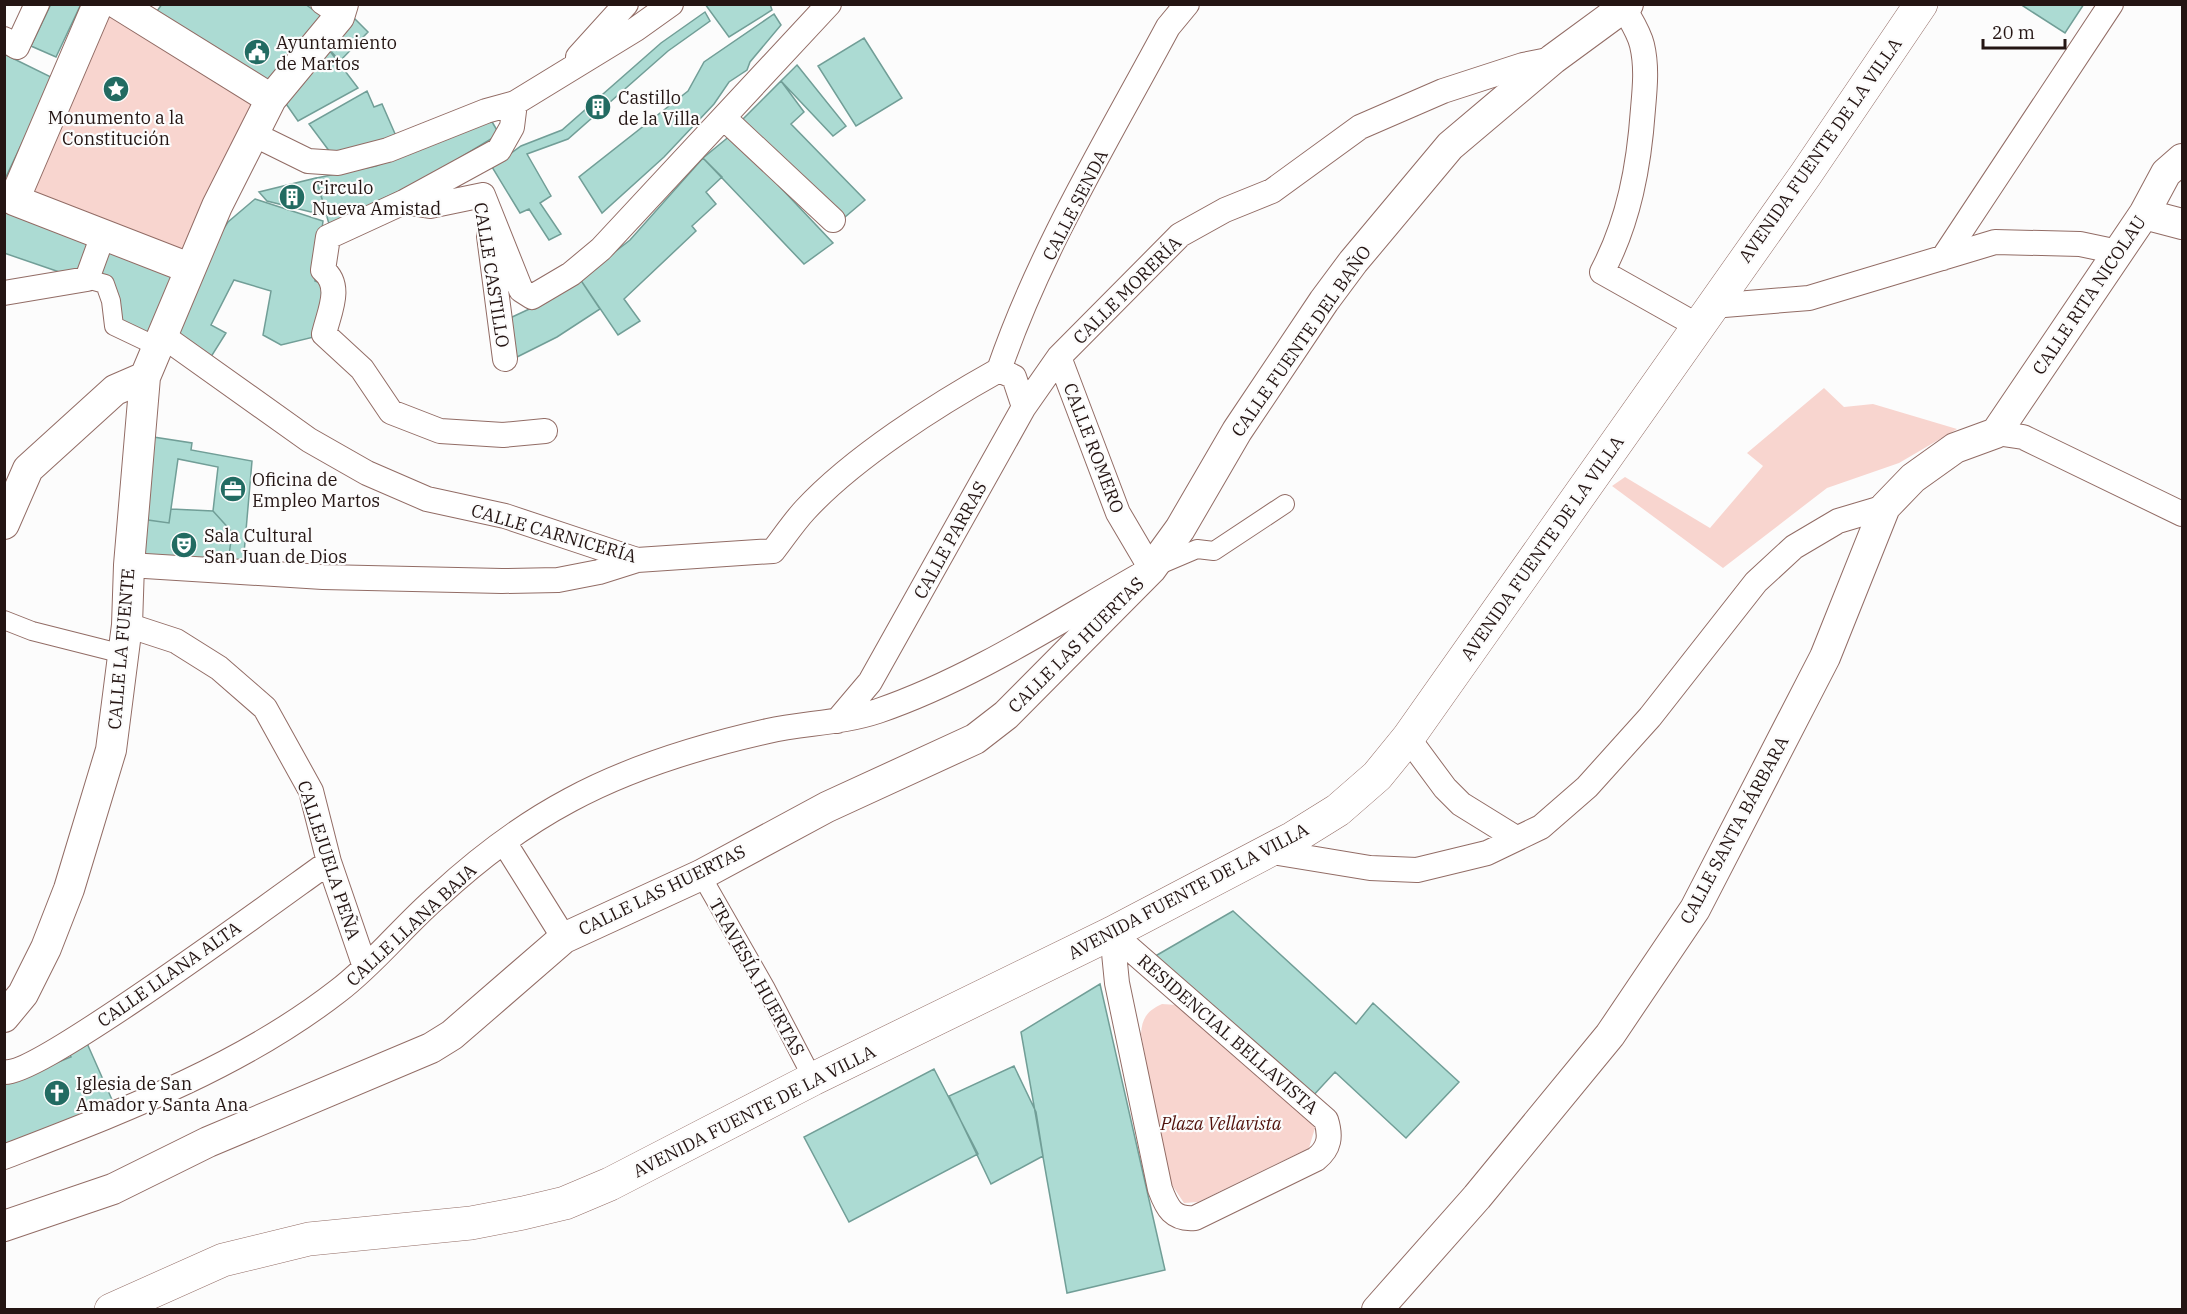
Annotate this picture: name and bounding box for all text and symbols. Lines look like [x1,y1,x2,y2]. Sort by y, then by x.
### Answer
scale bar [1983,12,2066,50]
text: 20 m [1992,21,2035,44]
place label: Ayuntamiento de Martos [276,31,397,75]
street label: AVENIDA FUENTE DE LA VILLA [1733,33,1907,267]
public building icon: Ayuntamiento de Martos [242,37,272,67]
place icon: Monumento a la Constitución [101,74,131,104]
place label: Castillo de la Villa [618,86,700,130]
building icon: Castillo de la Villa [583,92,613,122]
place label: Monumento a la Constitución [48,106,185,150]
street label: CALLE SENDA [1037,145,1113,264]
place label: Circulo Nueva Amistad [312,176,441,220]
building icon: Circulo Nueva Amistad [277,182,307,212]
street label: CALLE CASTILLO [469,201,515,349]
street label: CALLE RITA NICOLAU [2027,211,2151,379]
street label: CALLE MORERÍA [1068,231,1186,349]
street label: CALLE FUENTE DEL BAÑO [1226,241,1376,441]
street label: CALLE ROMERO [1059,380,1129,516]
street label: AVENIDA FUENTE DE LA VILLA [1455,431,1629,665]
place label: Oficina de Empleo Martos [252,468,380,512]
office icon: Oficina de Empleo Martos [218,474,248,504]
street label: CALLE PARRAS [908,477,992,603]
street label: CALLE CARNICERÍA [469,498,640,568]
place label: Sala Cultural San Juan de Dios [204,524,347,568]
theatre icon: Sala Cultural San Juan de Dios [169,530,199,560]
street label: CALLE LA FUENTE [103,568,139,730]
street label: CALLE LAS HUERTAS [1003,572,1149,718]
street label: CALLE SANTA BÁRBARA [1675,731,1794,928]
street label: CALLEJUELA PEÑA [292,777,366,943]
street label: AVENIDA FUENTE DE LA VILLA [1064,817,1313,964]
street label: CALLE LAS HUERTAS [575,840,749,940]
street label: CALLE LLANA BAJA [341,858,481,991]
street label: TRAVESÍA HUERTAS [704,894,810,1060]
street label: CALLE LLANA ALTA [93,915,246,1032]
street label: RESIDENCIAL BELLAVISTA [1133,949,1324,1119]
street label: AVENIDA FUENTE DE LA VILLA [629,1039,880,1182]
place label: Iglesia de San Amador y Santa Ana [76,1072,248,1116]
church icon: Iglesia de San Amador y Santa Ana [42,1078,72,1108]
park label: Plaza Vellavista [1159,1112,1282,1135]

